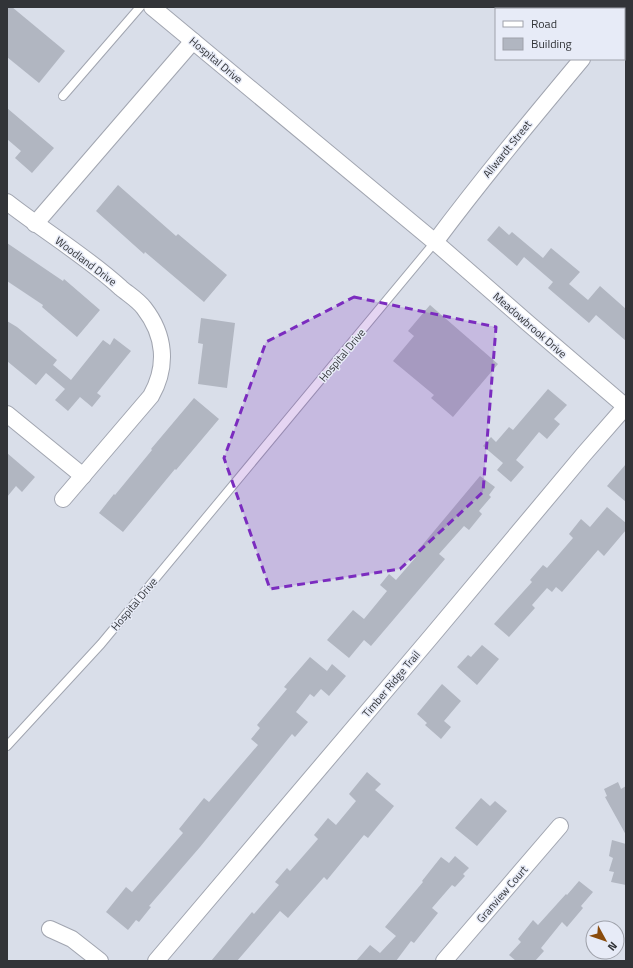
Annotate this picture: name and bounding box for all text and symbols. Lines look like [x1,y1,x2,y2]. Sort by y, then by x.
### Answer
legend [495,8,625,60]
text: Road [531,14,557,33]
street label: Hospital Drive [186,33,246,87]
text: Building [531,34,572,53]
street label: Allwardt Street [479,117,535,181]
street label: Woodland Drive [52,233,120,290]
street label: Meadowbrook Drive [490,288,571,362]
street label: Hospital Drive [315,325,369,385]
street label: Hospital Drive [107,574,161,634]
street label: Timber Ridge Trail [358,647,424,721]
street label: Granview Court [473,862,531,926]
north arrow [585,920,625,960]
text: N [604,938,621,954]

